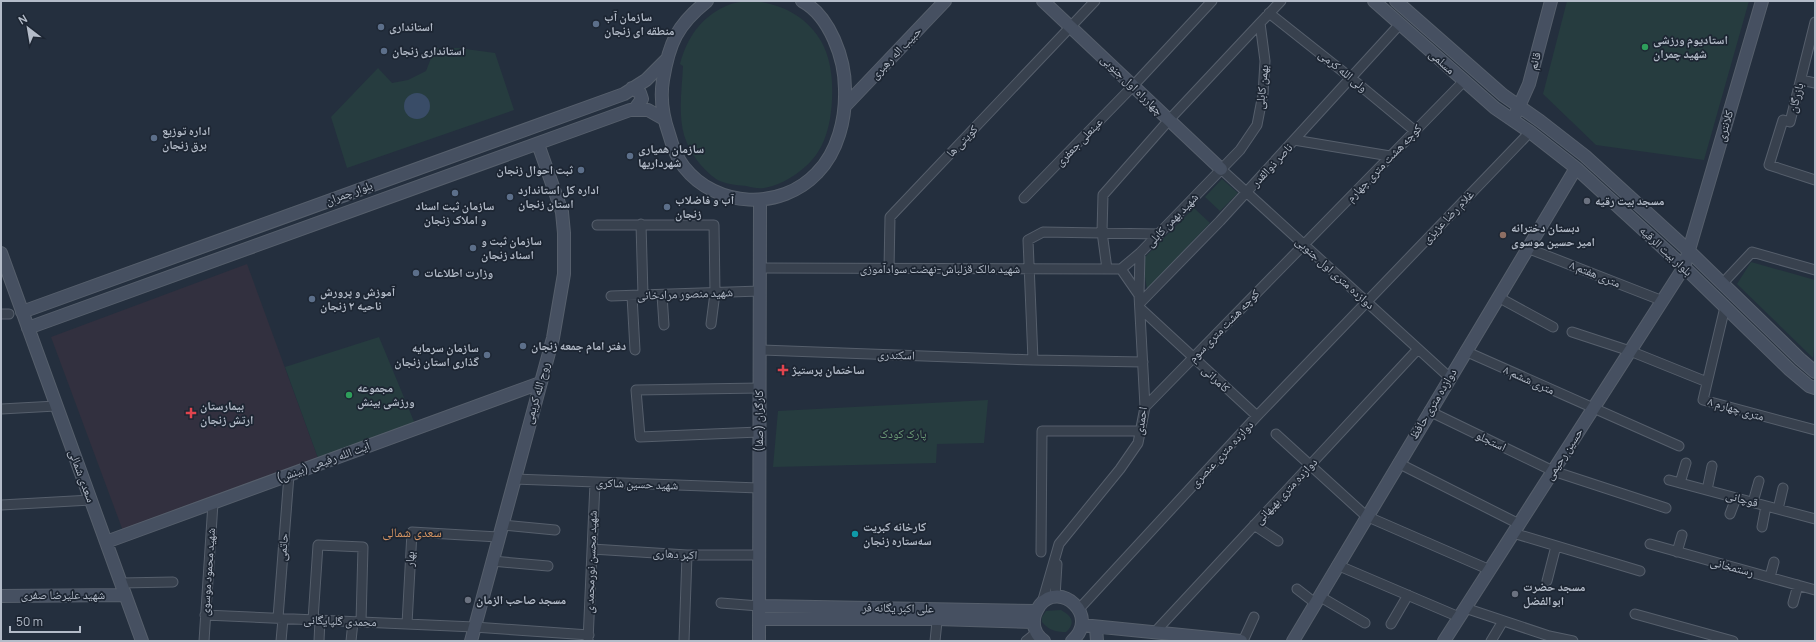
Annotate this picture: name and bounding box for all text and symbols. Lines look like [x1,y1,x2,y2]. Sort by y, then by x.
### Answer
north arrow [8,8,48,48]
place label: سازمان آب منطقه ای زنجان [604,8,675,39]
text: N [15,10,30,27]
place label: استانداری [389,18,433,35]
marker: سازمان آب منطقه ای زنجان [591,19,601,29]
marker: استانداری [376,22,386,32]
street label: حبیب اله رهبری [866,22,925,83]
place label: استادیوم ورزشی شهید چمران [1653,31,1728,62]
place label: استانداری زنجان [392,42,465,59]
marker: استادیوم ورزشی شهید چمران [1640,42,1650,52]
street label: مسلمی [1426,45,1459,78]
marker: استانداری زنجان [379,46,389,56]
street label: ولی الله کرمی [1315,46,1371,96]
street label: چهارراه اول جنوبی [1097,50,1168,119]
street label: قائم [1524,50,1545,72]
street label: بهمن کابلی [1251,64,1272,110]
street label: بازرگان [1784,81,1807,115]
street label: کلانتری [1712,108,1737,144]
street label: عینعلی جعفری [1051,113,1106,170]
street label: کوچه هشت متری چهارم [1342,120,1425,205]
street label: کویتی ها [942,121,981,161]
place label: اداره توزیع برق زنجان [162,122,210,153]
marker: اداره توزیع برق زنجان [149,133,159,143]
street label: ناصر ذوالقدر [1246,139,1296,191]
place label: سازمان همیاری شهرداریها [638,140,704,171]
marker: سازمان همیاری شهرداریها [625,151,635,161]
place label: ثبت احوال زنجان [497,161,574,178]
marker: ثبت احوال زنجان [576,165,586,175]
street label: بلوار چمران [323,176,375,209]
place label: اداره کل استاندارد استان زنجان [518,181,599,212]
street label: غلام رضا عزیزی [1418,186,1478,247]
marker: سازمان ثبت اسناد و املاک زنجان [450,188,460,198]
street label: شهید بهمن کابلی [1141,189,1202,251]
place label: آب و فاضلاب زنجان [675,191,735,222]
marker: اداره کل استاندارد استان زنجان [505,192,515,202]
place label: مسجد بیت رقیه [1595,192,1665,209]
marker: مسجد بیت رقیه [1582,196,1592,206]
place label: سازمان ثبت اسناد و املاک زنجان [416,197,494,228]
marker: آب و فاضلاب زنجان [662,202,672,212]
place label: دبستان دخترانه امیر حسین موسوی [1511,219,1595,250]
street label: بلوار بیت الرقیه [1636,222,1696,280]
marker: دبستان دخترانه امیر حسین موسوی [1498,230,1508,240]
place label: سازمان ثبت و اسناد زنجان [481,232,542,263]
street label: دوازده متری اول جنوبی [1292,232,1379,313]
marker: سازمان ثبت و اسناد زنجان [468,243,478,253]
street label: ۸ متری هفتم [1567,256,1623,291]
street label: شهید مالک قزلباش-نهضت سوادآموزی [860,260,1020,277]
place label: وزارت اطلاعات [424,264,493,281]
marker: وزارت اطلاعات [411,268,421,278]
place label: آموزش و پرورش ناحیه ۲ زنجان [320,283,396,314]
street label: شهید منصور مرادخانی [637,283,733,304]
street label: کوچه هشت متری سوم [1184,285,1263,366]
marker: آموزش و پرورش ناحیه ۲ زنجان [307,294,317,304]
place label: دفتر امام جمعه زنجان [531,337,626,354]
place label: سازمان سرمایه گذاری استان زنجان [394,339,480,370]
marker: دفتر امام جمعه زنجان [518,341,528,351]
street label: اسکندری [877,345,915,364]
marker: سازمان سرمایه گذاری استان زنجان [482,350,492,360]
street label: روح الله کریمی [520,360,554,426]
place label: ساختمان پرستیژ [791,361,865,378]
street label: کامرانی [1199,361,1234,396]
street label: ۸ متری ششم [1501,361,1558,398]
marker: ساختمان پرستیژ [777,364,789,376]
street label: دوازده متری حافظ [1405,365,1460,442]
place label: مجموعه ورزشی بینش [357,379,415,410]
marker: مجموعه ورزشی بینش [344,390,354,400]
street label: کارگران (صفا) [750,390,767,452]
street label: ۸ متری چهارم [1706,392,1766,425]
place label: بیمارستان ارتش زنجان [200,397,253,428]
street label: احمدی [1130,405,1151,436]
marker: بیمارستان ارتش زنجان [185,407,197,419]
street label: دوازده متری عنصری [1186,416,1257,491]
street label: حسین رحیمی [1540,424,1587,483]
park label: پارک کودک [879,425,927,442]
street label: استجلو [1473,426,1509,455]
street label: آیت الله رفیعی (بینش) [274,436,373,486]
street label: سعدی شمالی [65,447,100,505]
street label: دوازده متری بهبهانی [1250,454,1321,528]
street label: شهید حسین شاکری [596,474,679,493]
street label: قوچانی [1724,486,1760,511]
street label: شهید محسن نورمحمد ی [580,510,601,614]
place label: کارخانه کبریت سه‌ستاره زنجان [863,518,932,549]
district label: سعدی شمالی [382,523,442,541]
street label: شهید محمود موسوی [196,527,219,617]
marker: کارخانه کبریت سه‌ستاره زنجان [850,529,860,539]
street label: حاتمی [273,532,292,562]
street label: اکبر دهاری [652,544,698,563]
street label: بهار [401,551,418,568]
street label: رستمخانی [1708,553,1756,581]
place label: مسجد حضرت ابوالفضل [1523,578,1586,609]
street label: شهید علیرضا صفری [21,586,105,603]
marker: مسجد حضرت ابوالفضل [1510,589,1520,599]
place label: مسجد صاحب الزمان [476,591,567,608]
marker: مسجد صاحب الزمان [463,595,473,605]
street label: علی اکبر یگانه فر [861,598,934,617]
scale bar [10,608,80,634]
street label: محمدی گلپایگانی [303,611,377,630]
text: 50 m [16,613,43,630]

